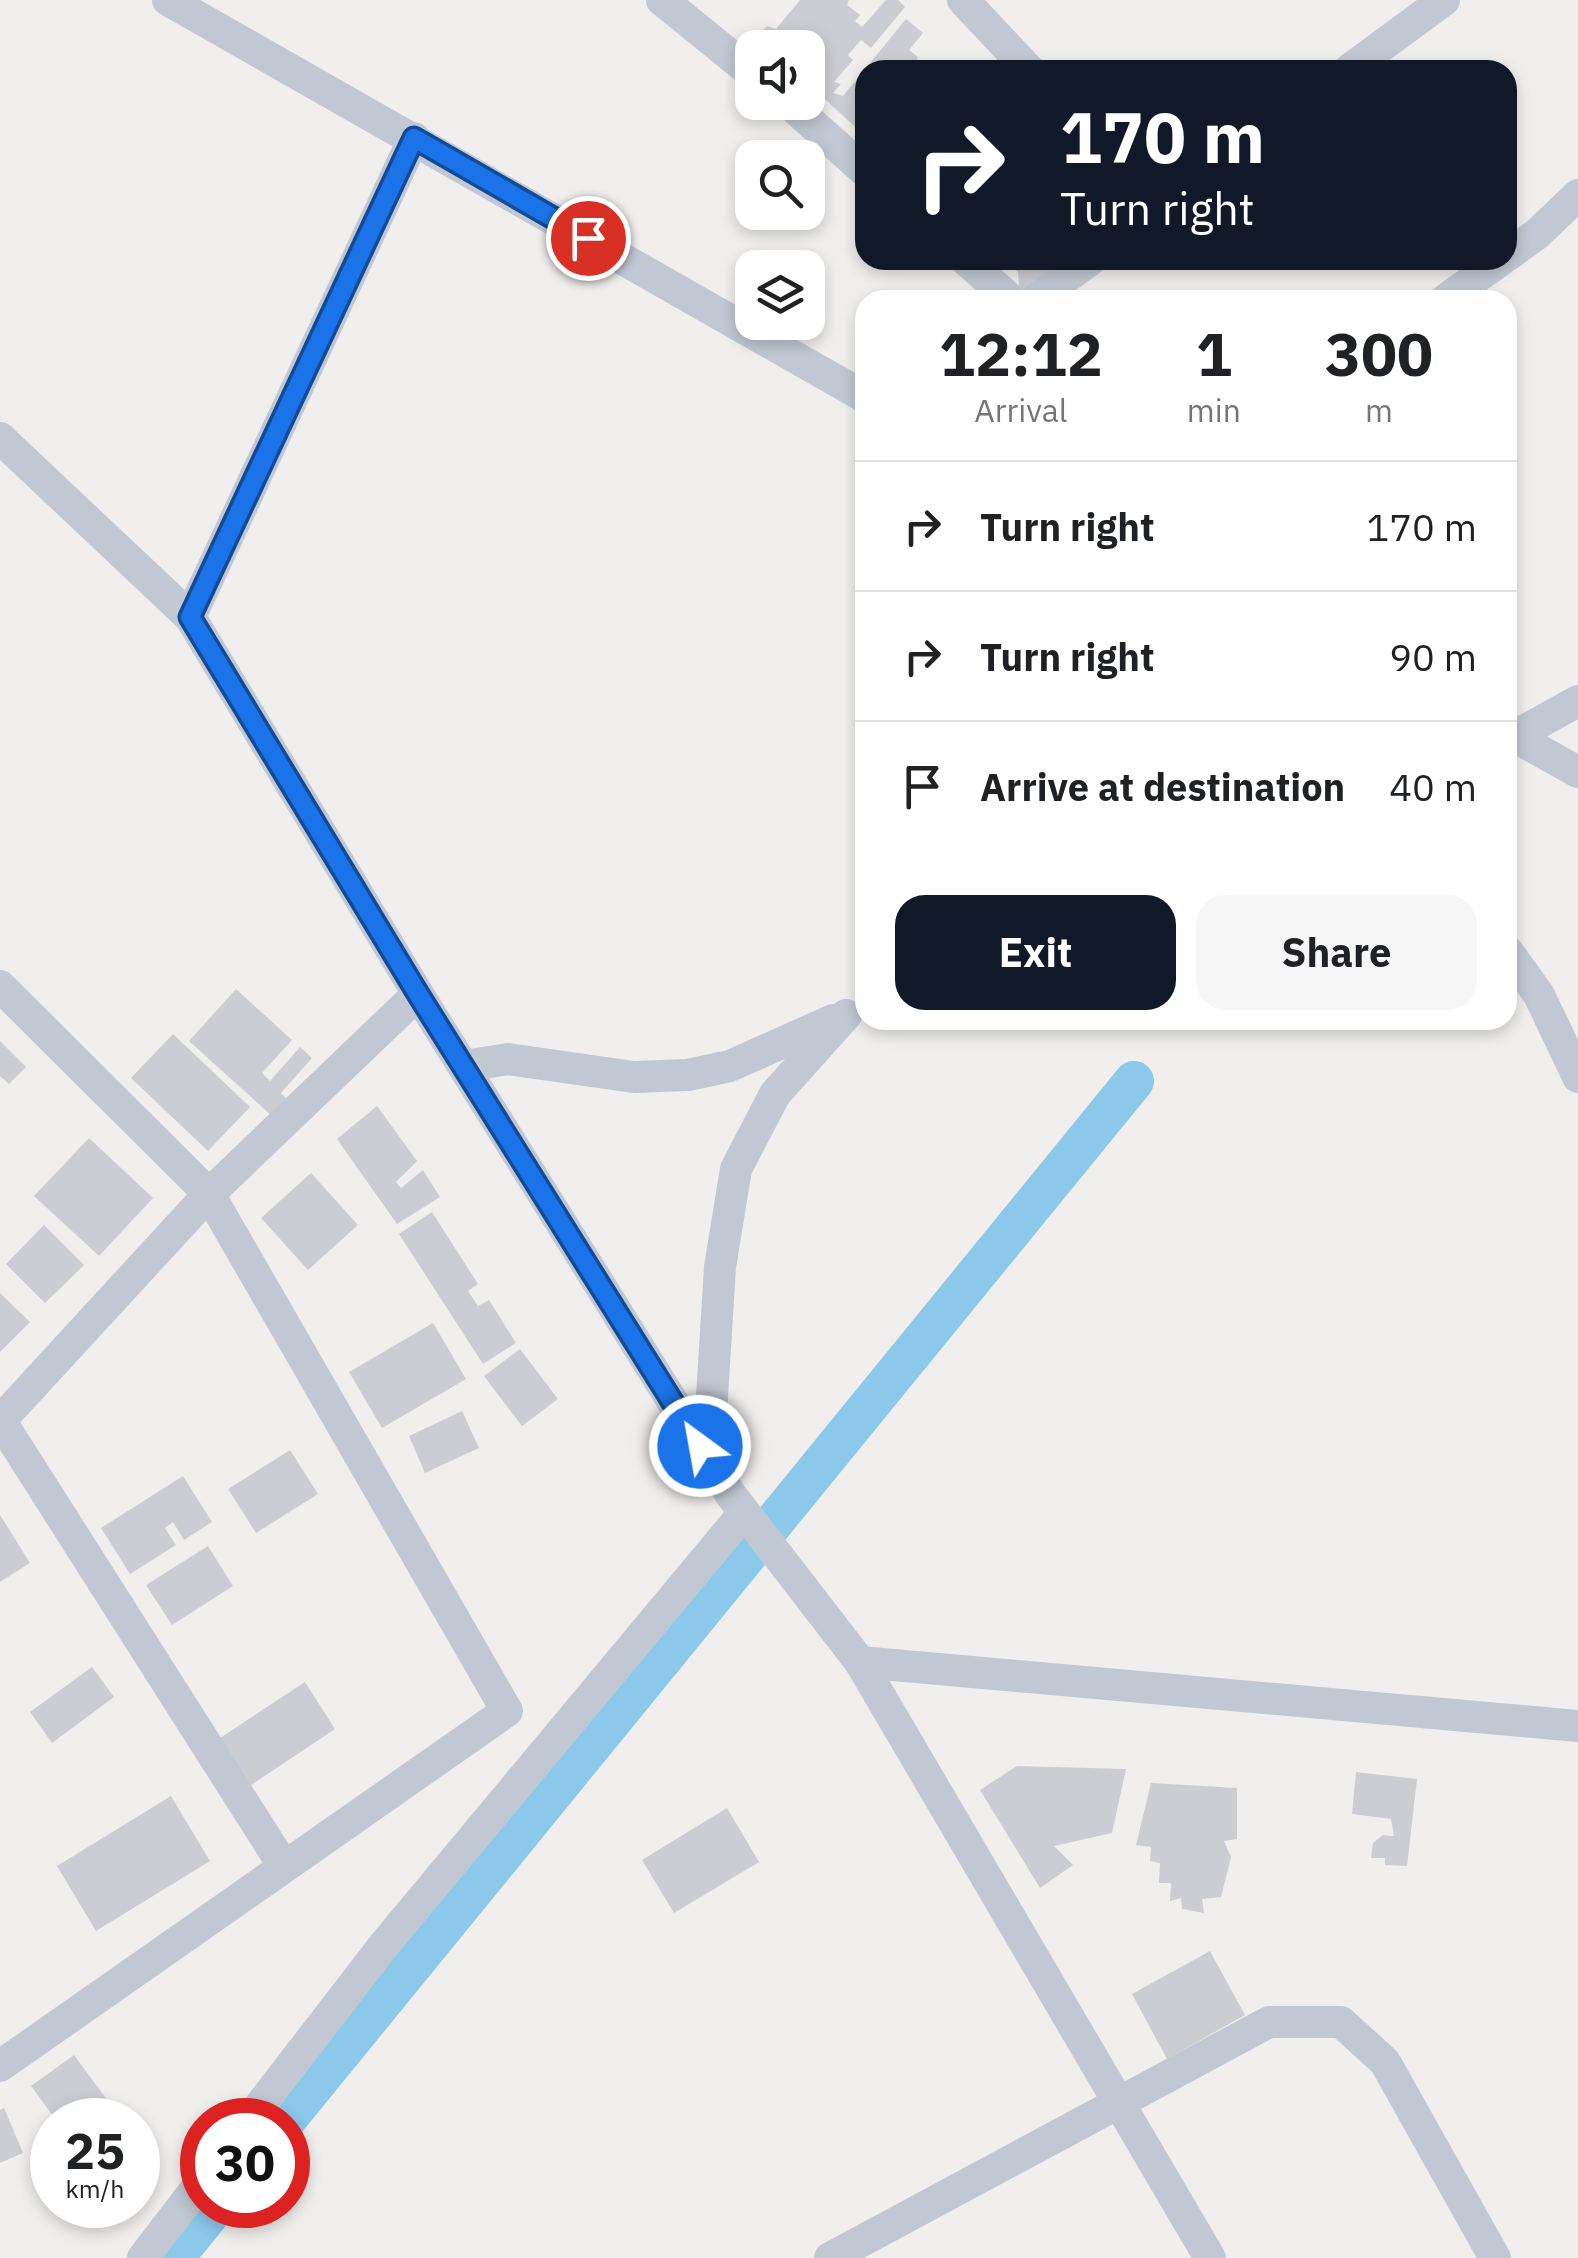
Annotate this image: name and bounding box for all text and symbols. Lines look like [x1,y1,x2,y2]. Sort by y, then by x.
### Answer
map controls [735,30,825,340]
button: sound [735,30,825,120]
text: 170 m [1060,91,1265,182]
icon: right [895,100,1025,230]
button: search [735,140,825,230]
text: Turn right [1060,179,1255,237]
pin [546,196,631,281]
icon: arrive [561,211,616,266]
button: layers [735,250,825,340]
text: 12:12 [939,314,1103,393]
text: 1 [1196,314,1232,393]
text: 300 [1325,314,1433,393]
text: Arrival [974,389,1068,431]
text: min [1187,389,1241,431]
text: m [1365,389,1393,431]
icon: right [895,499,950,554]
text: Turn right [980,502,1155,551]
text: 170 m [1366,502,1477,551]
icon: right [895,629,950,684]
text: Turn right [980,632,1155,681]
text: 90 m [1389,632,1477,681]
icon: arrive [895,759,950,814]
text: Arrive at destination [980,762,1345,811]
text: 40 m [1389,762,1477,811]
button: Exit [895,895,1176,1010]
button: Share [1196,895,1477,1010]
position arrow [648,1394,752,1498]
speed limit sign: 30 [180,2098,310,2228]
text: 25 [65,2118,125,2183]
text: km/h [66,2172,124,2205]

